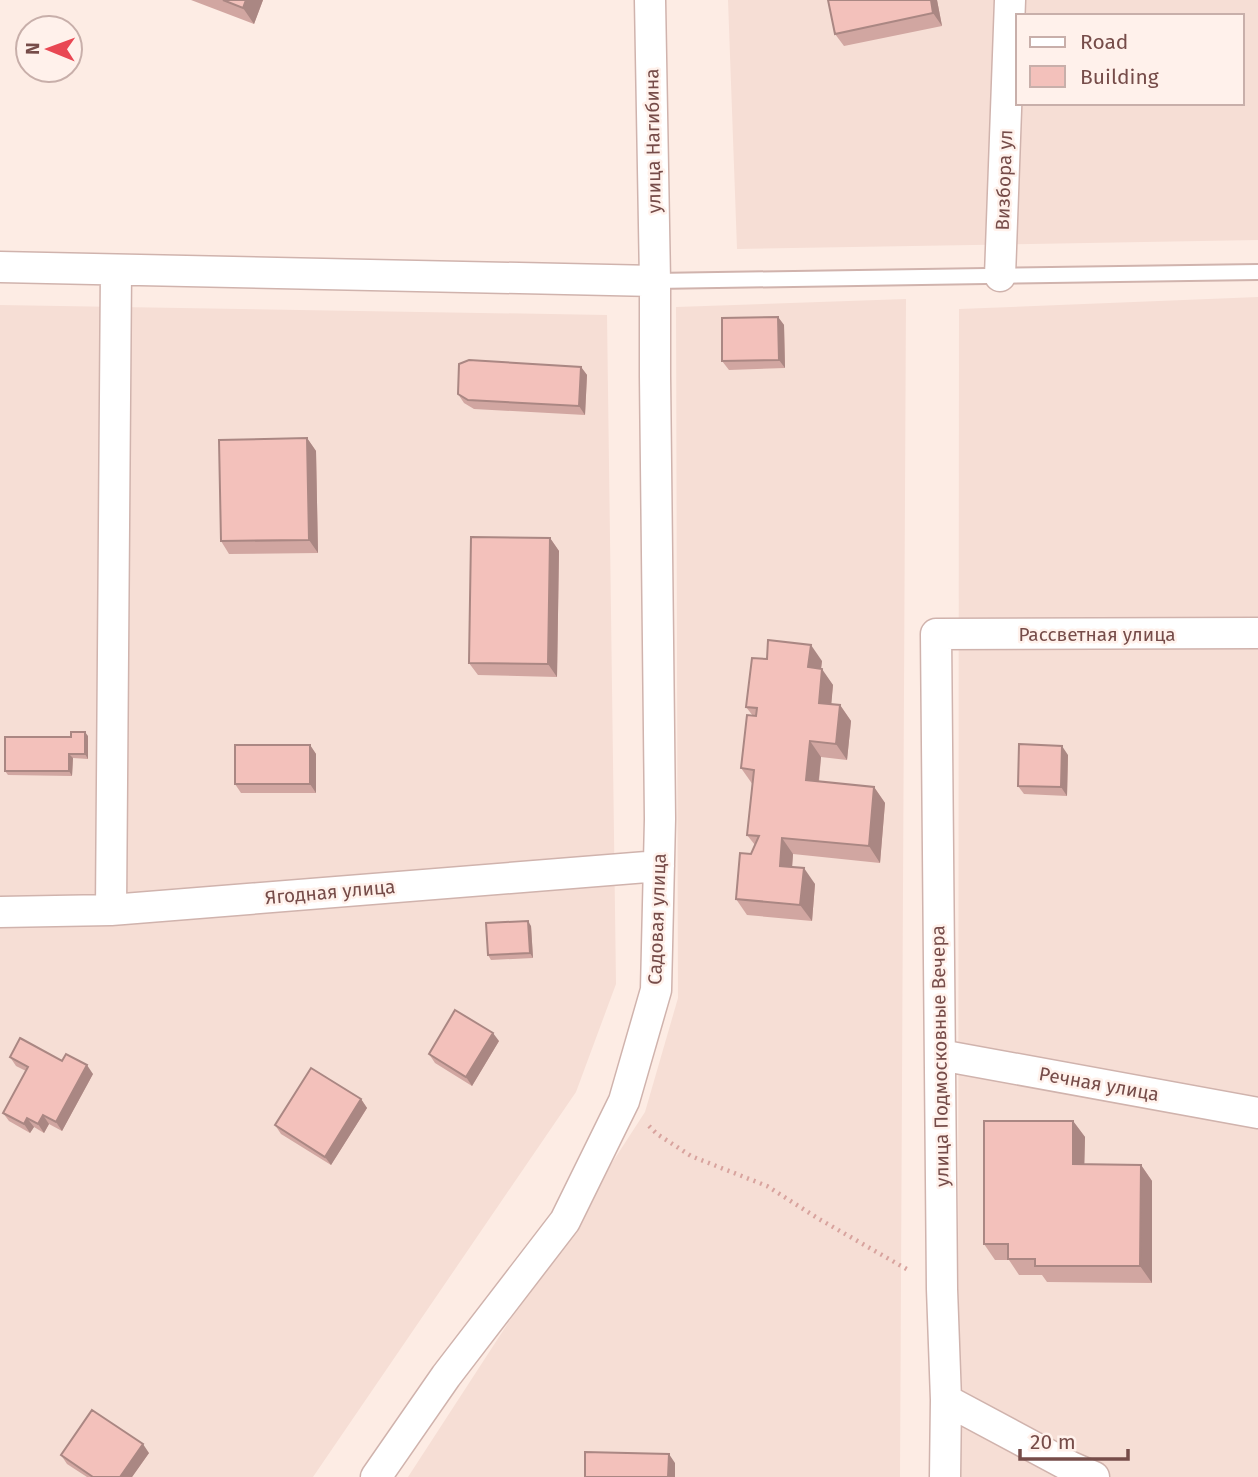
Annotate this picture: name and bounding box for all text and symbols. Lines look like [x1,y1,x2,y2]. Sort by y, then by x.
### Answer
north arrow [14,14,84,84]
legend [1016,14,1244,105]
text: Road [1080,29,1128,55]
text: N [21,42,44,55]
text: Building [1080,64,1159,90]
street label: улица Нагибина [640,68,666,214]
street label: Визбора ул [991,129,1017,231]
street label: Рассветная улица [1018,623,1176,646]
street label: Садовая улица [643,853,671,985]
street label: Ягодная улица [264,875,396,909]
street label: улица Подмосковные Вечера [926,925,954,1187]
street label: Речная улица [1037,1062,1161,1106]
scale bar [1020,1418,1128,1462]
text: 20 m [1030,1429,1076,1455]

